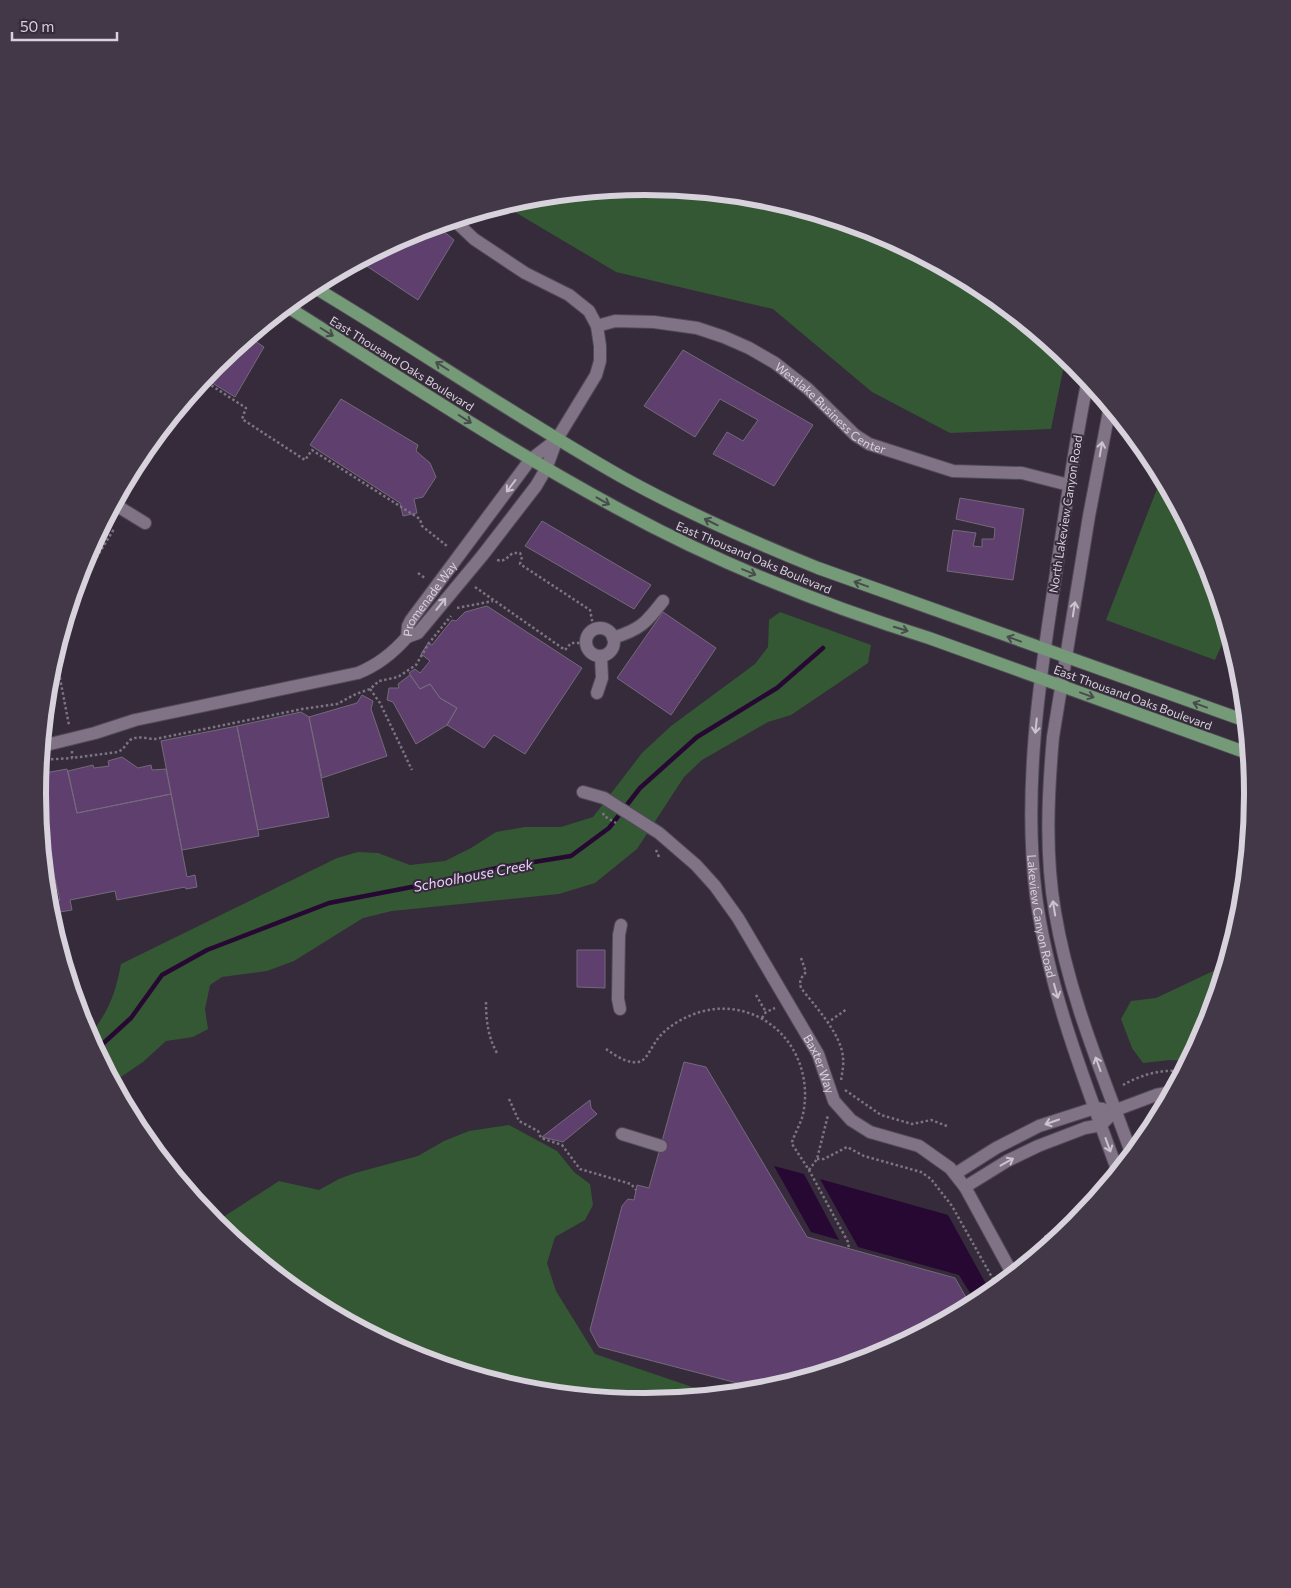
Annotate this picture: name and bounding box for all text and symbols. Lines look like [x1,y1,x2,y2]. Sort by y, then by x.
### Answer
scale bar [12,10,118,42]
text: 50 m [20,17,54,35]
street label: East Thousand Oaks Boulevard [327,313,477,413]
one-way arrow [320,327,334,337]
street label: Westlake Business Center [773,359,888,456]
one-way arrow [436,361,450,371]
one-way arrow [457,414,471,424]
street label: North Lakeview Canyon Road [1046,434,1084,594]
one-way arrow [1097,441,1107,457]
one-way arrow [506,479,516,493]
one-way arrow [596,496,610,506]
one-way arrow [704,517,719,526]
street label: East Thousand Oaks Boulevard [674,518,834,596]
street label: Promenade Way [400,558,459,637]
one-way arrow [741,568,756,578]
one-way arrow [854,579,870,588]
one-way arrow [436,598,447,611]
one-way arrow [1070,601,1080,617]
one-way arrow [893,625,909,635]
one-way arrow [1007,634,1023,643]
street label: East Thousand Oaks Boulevard [1052,662,1214,732]
one-way arrow [1079,691,1094,700]
one-way arrow [1193,700,1209,709]
one-way arrow [1031,718,1041,734]
street label: Lakeview Canyon Road [1025,854,1059,979]
water label: Schoolhouse Creek [412,855,535,895]
one-way arrow [1049,901,1059,917]
one-way arrow [1052,983,1062,999]
street label: Baxter Way [801,1032,838,1095]
one-way arrow [1093,1057,1102,1073]
one-way arrow [1044,1118,1060,1127]
one-way arrow [1104,1137,1113,1153]
one-way arrow [999,1157,1014,1166]

